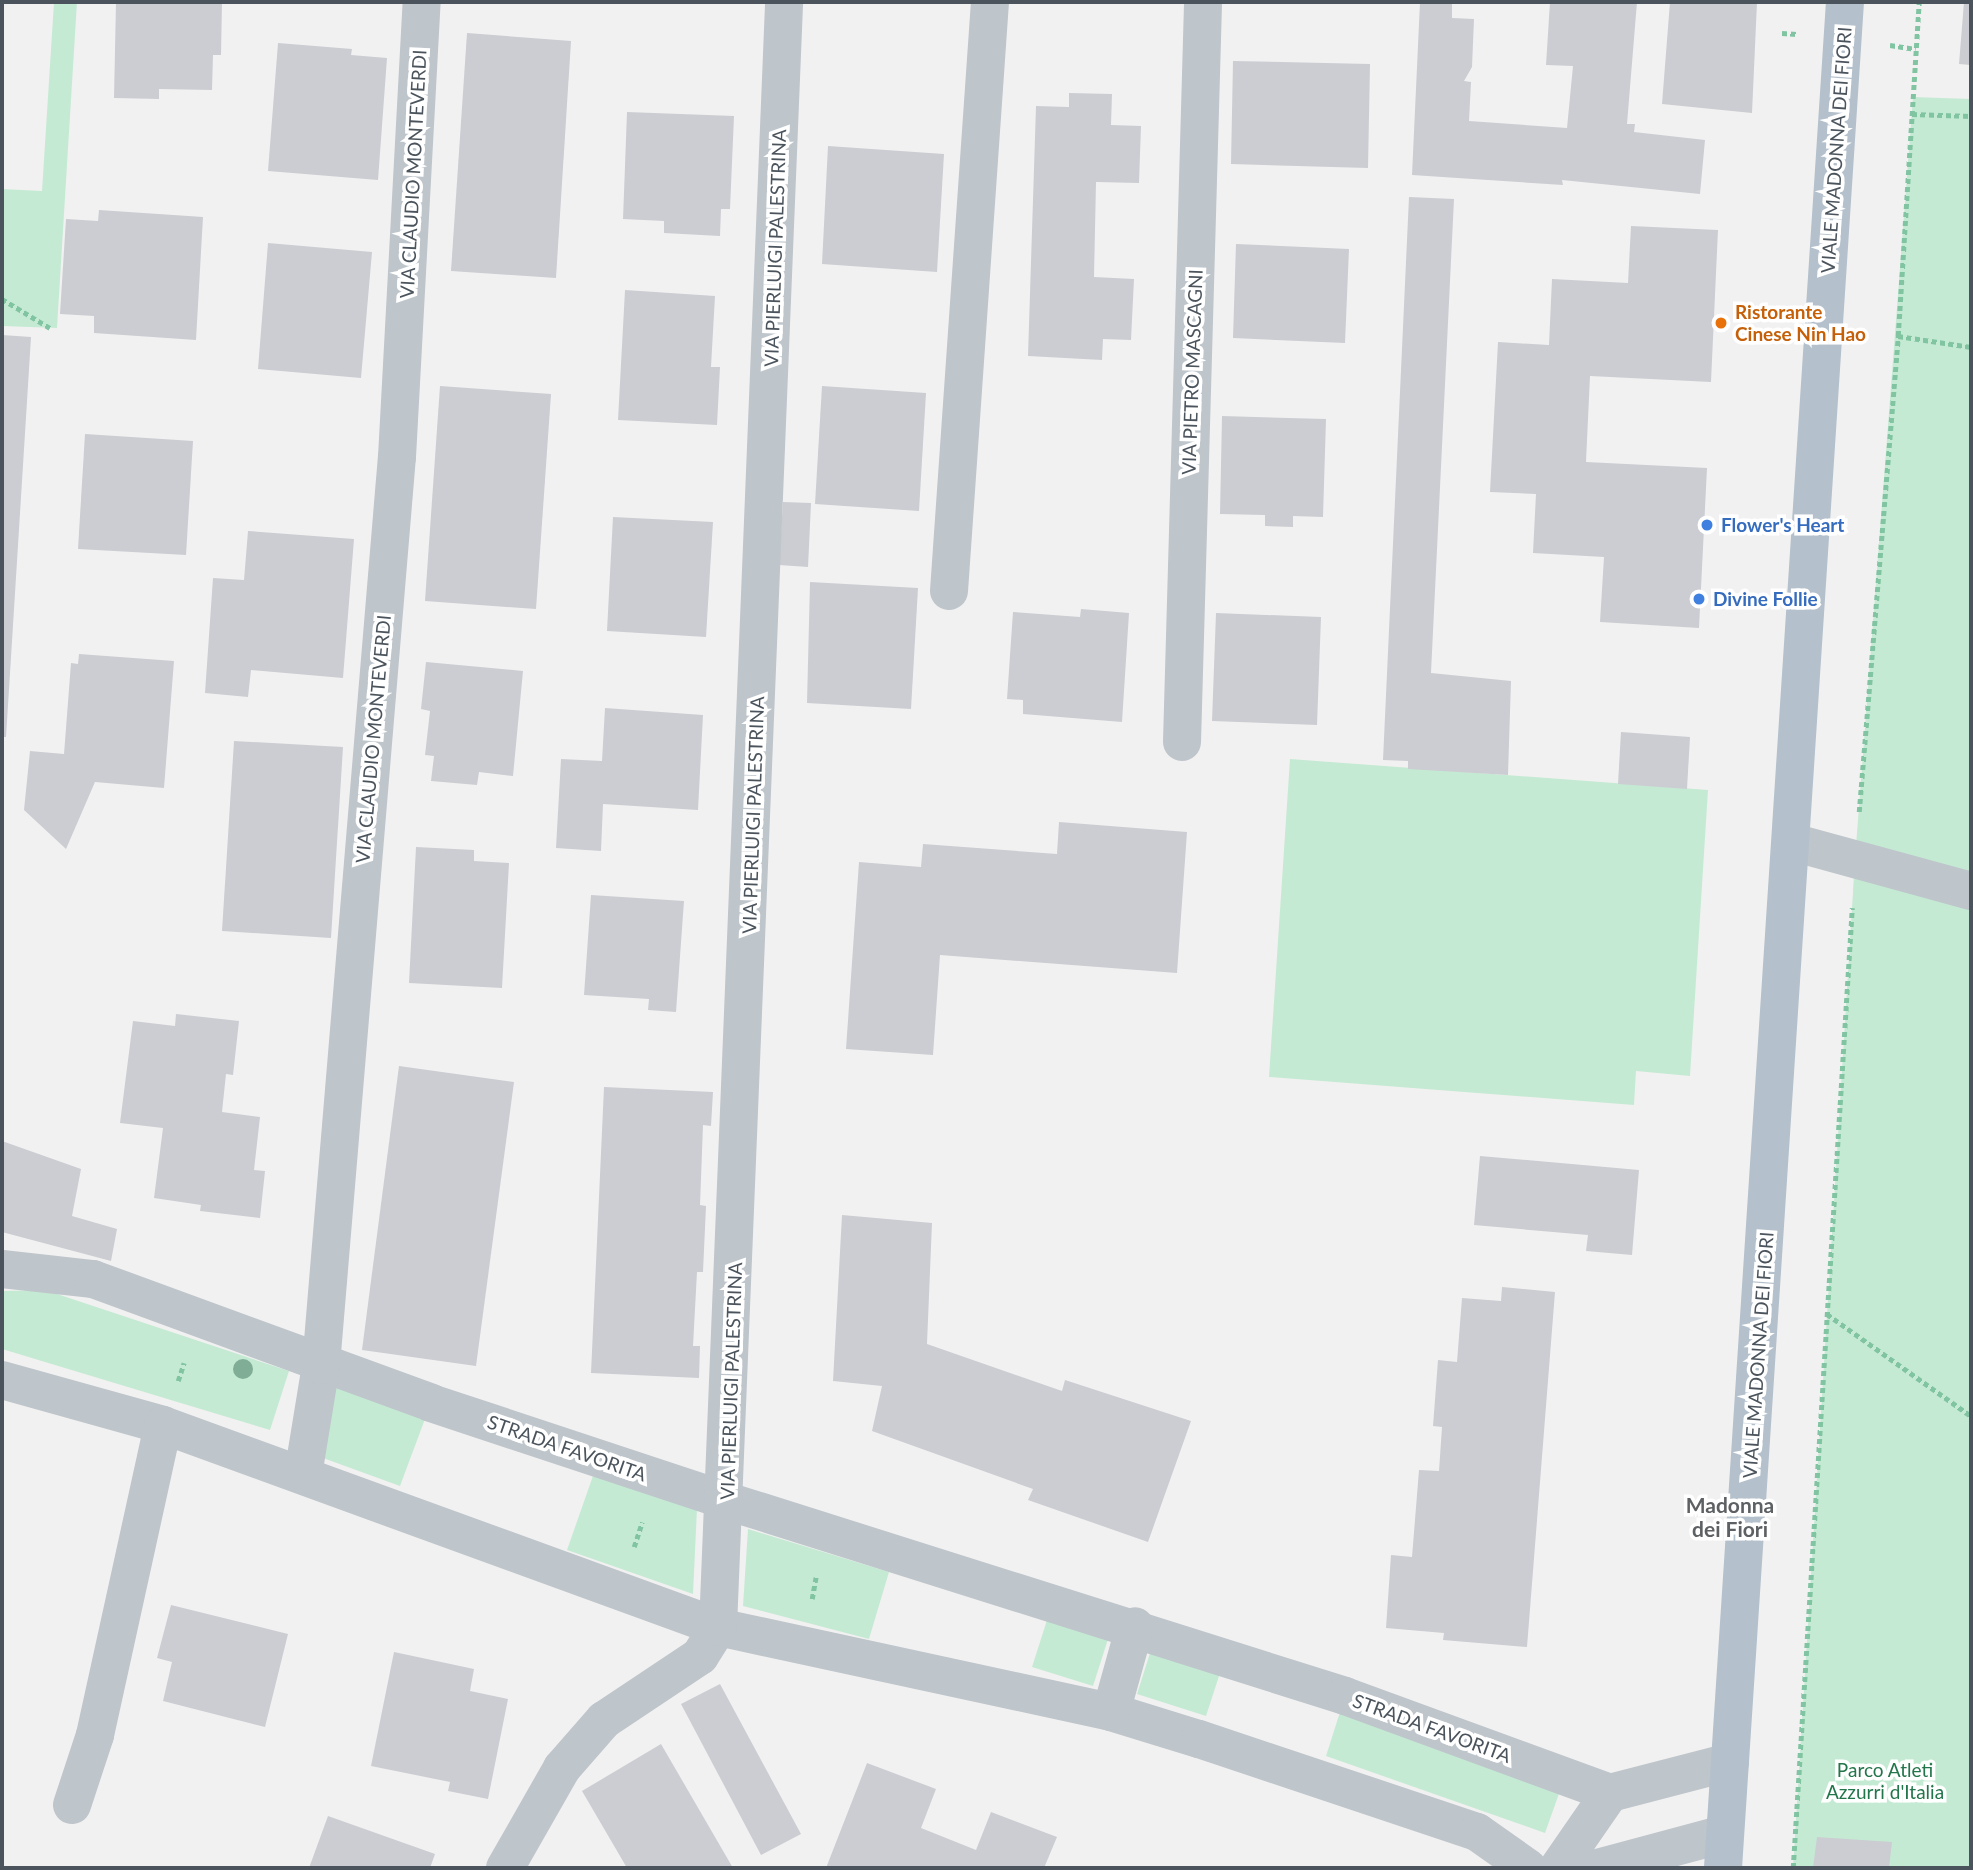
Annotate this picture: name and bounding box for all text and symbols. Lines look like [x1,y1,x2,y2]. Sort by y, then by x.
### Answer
street label: VIALE MADONNA DEI FIORI [1816,26,1856,274]
street label: VIA CLAUDIO MONTEVERDI [395,49,431,299]
street label: VIA PIERLUIGI PALESTRINA [759,129,791,367]
street label: VIA PIETRO MASCAGNI [1177,268,1207,476]
place label: Ristorante Cinese Nin Hao [1735,301,1866,345]
marker: Ristorante Cinese Nin Hao [1713,315,1729,331]
place label: Flower's Heart [1721,514,1844,536]
marker: Flower's Heart [1699,517,1715,533]
place label: Divine Follie [1713,588,1818,610]
marker: Divine Follie [1691,591,1707,607]
street label: VIA CLAUDIO MONTEVERDI [351,614,395,864]
street label: VIA PIERLUIGI PALESTRINA [737,696,769,934]
street label: VIALE MADONNA DEI FIORI [1738,1231,1778,1479]
street label: VIA PIERLUIGI PALESTRINA [715,1262,747,1500]
street label: STRADA FAVORITA [484,1410,650,1486]
district label: Madonna dei Fiori [1686,1492,1774,1542]
street label: STRADA FAVORITA [1350,1689,1514,1767]
park label: Parco Atleti Azzurri d'Italia [1826,1759,1944,1803]

